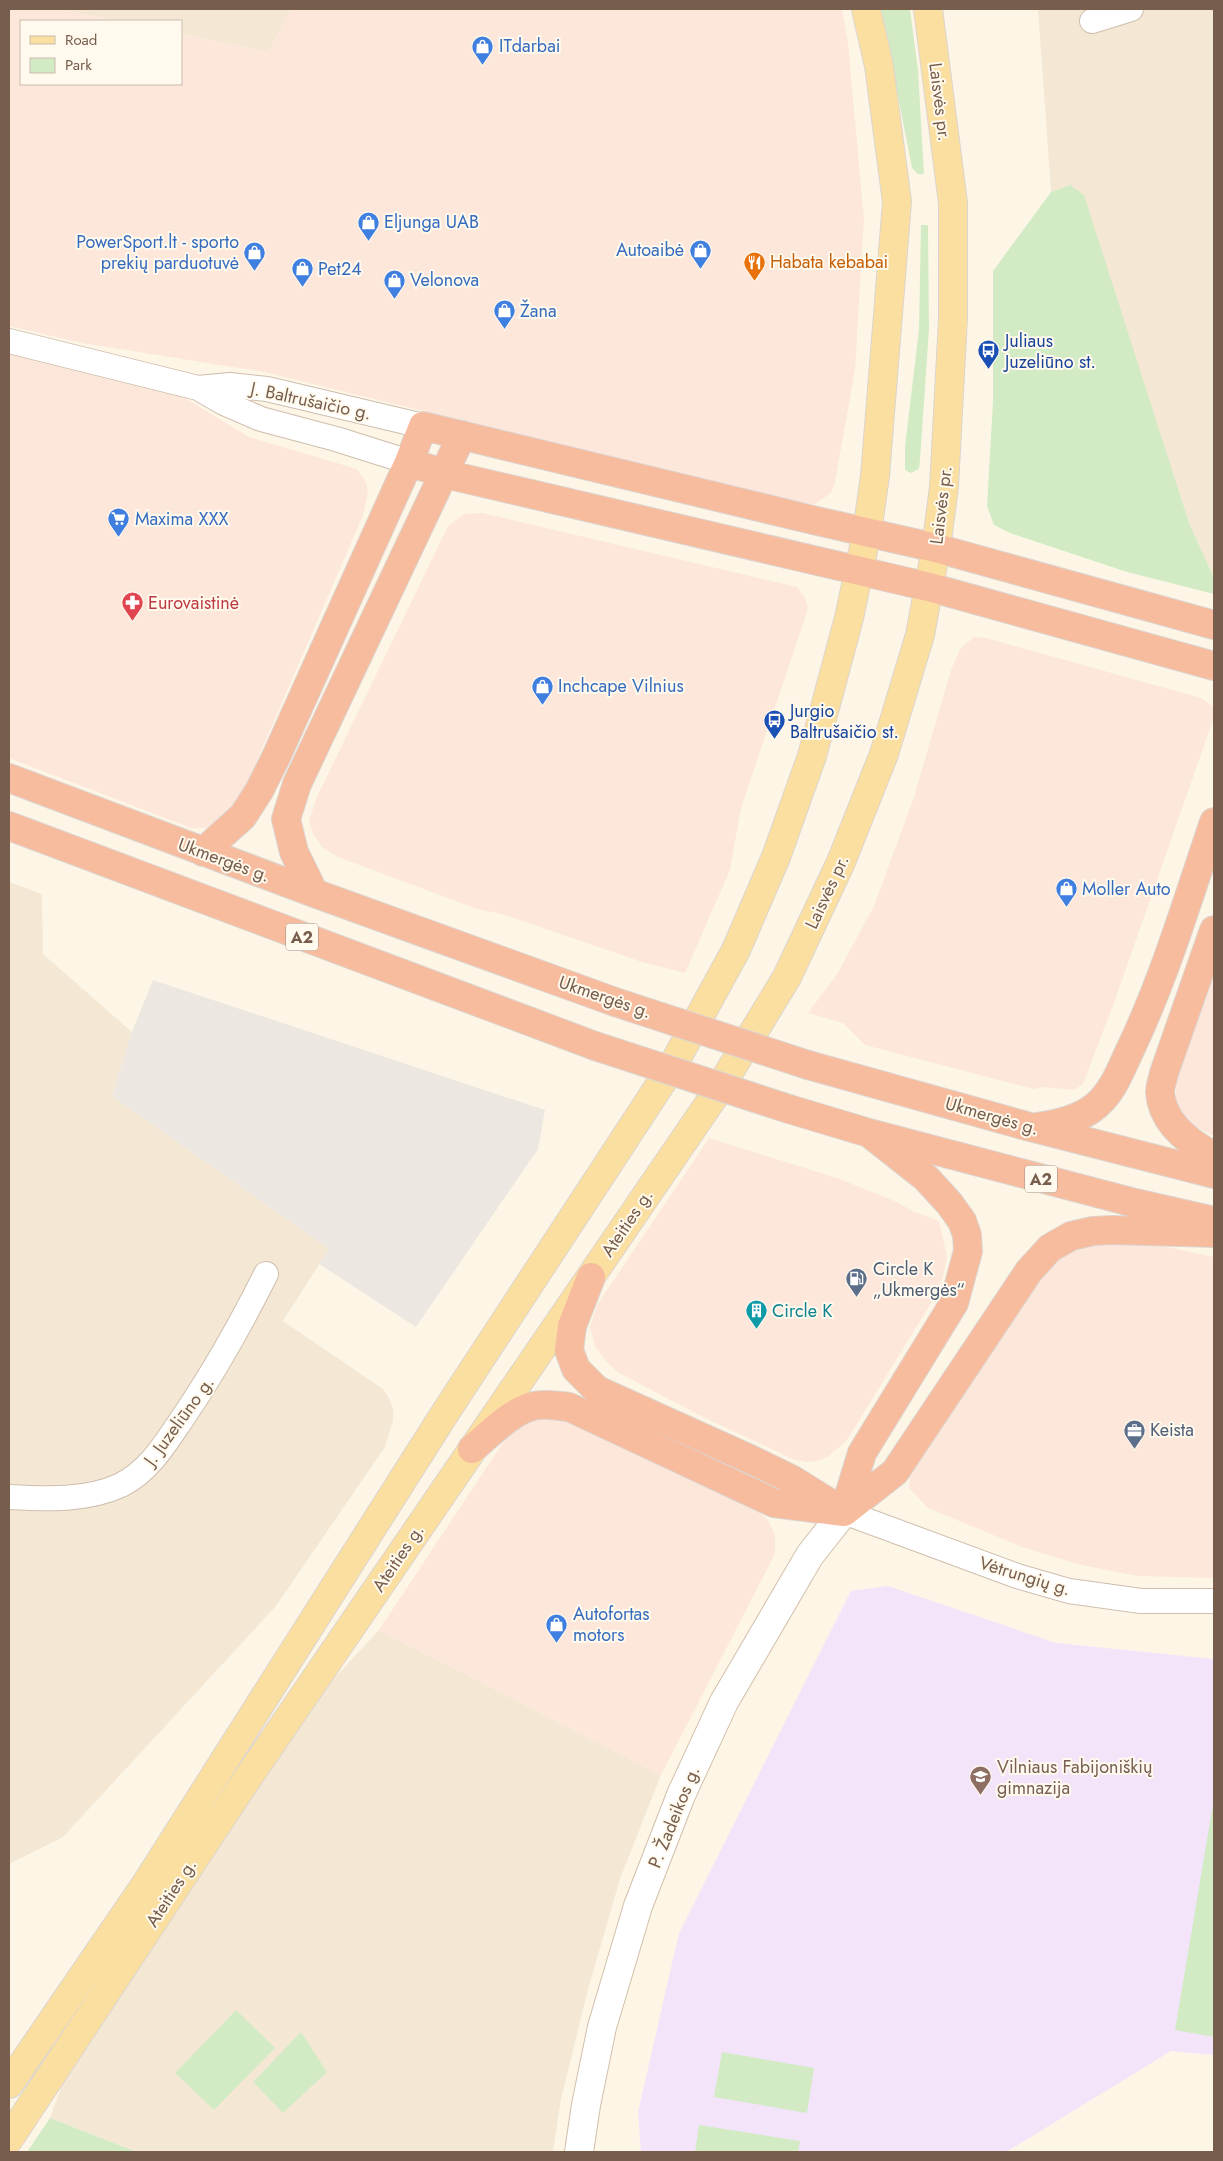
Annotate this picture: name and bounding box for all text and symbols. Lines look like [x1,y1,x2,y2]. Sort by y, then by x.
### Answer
legend [20,20,182,85]
text: Road [65,29,97,51]
place label: ITdarbai [499,33,560,59]
shop icon: ITdarbai [471,34,495,65]
text: Park [65,54,92,76]
street label: Laisvės pr. [922,61,958,143]
place label: Eljunga UAB [384,209,479,235]
shop icon: Eljunga UAB [356,210,380,241]
place label: PowerSport.lt - sporto prekių parduotuvė [76,229,239,276]
place label: Autoaibė [616,237,684,263]
shop icon: Autoaibė [688,238,712,269]
shop icon: PowerSport.lt - sporto prekių parduotuvė [243,240,267,271]
place label: Habata kebabai [770,249,888,275]
restaurant icon: Habata kebabai [742,250,766,281]
place label: Pet24 [318,256,362,282]
shop icon: Pet24 [290,257,314,288]
place label: Velonova [410,267,479,293]
shop icon: Velonova [382,268,406,299]
place label: Žana [520,298,557,324]
shop icon: Žana [492,299,516,330]
place label: Juliaus Juzeliūno st. [1003,328,1096,375]
bus stop icon: Juliaus Juzeliūno st. [977,339,1001,370]
street label: J. Baltrušaičio g. [246,375,374,426]
street label: Laisvės pr. [923,464,959,546]
place label: Maxima XXX [135,506,229,532]
supermarket icon: Maxima XXX [107,507,131,538]
place label: Eurovaistinė [148,590,239,616]
pharmacy icon: Eurovaistinė [120,591,144,622]
place label: Inchcape Vilnius [558,673,684,699]
shop icon: Inchcape Vilnius [530,674,554,705]
place label: Jurgio Baltrušaičio st. [788,698,899,745]
bus stop icon: Jurgio Baltrušaičio st. [762,709,786,740]
street label: Ukmergės g. [174,831,274,889]
street label: Laisvės pr. [799,851,855,933]
place label: Moller Auto [1082,876,1171,902]
shop icon: Moller Auto [1054,877,1078,908]
road number: A2 [286,924,318,950]
street label: Ukmergės g. [555,969,655,1025]
street label: Ukmergės g. [942,1090,1042,1142]
road number: A2 [1025,1166,1057,1192]
street label: Ateities g. [595,1184,659,1262]
place label: Circle K „Ukmergės“ [873,1256,965,1303]
fuel station icon: Circle K „Ukmergės“ [845,1267,869,1298]
place label: Circle K [772,1298,833,1324]
building icon: Circle K [744,1299,768,1330]
street label: J. Juzeliūno g. [137,1371,220,1473]
place label: Keista [1150,1417,1194,1443]
office icon: Keista [1122,1418,1146,1449]
street label: Ateities g. [366,1519,430,1597]
street label: Vėtrungių g. [976,1550,1074,1602]
place label: Autofortas motors [573,1601,650,1648]
shop icon: Autofortas motors [545,1612,569,1643]
place label: Vilniaus Fabijoniškių gimnazija [997,1754,1152,1801]
street label: P. Žadeikos g. [642,1762,706,1872]
school or university icon: Vilniaus Fabijoniškių gimnazija [969,1765,993,1796]
street label: Ateities g. [139,1854,203,1932]

